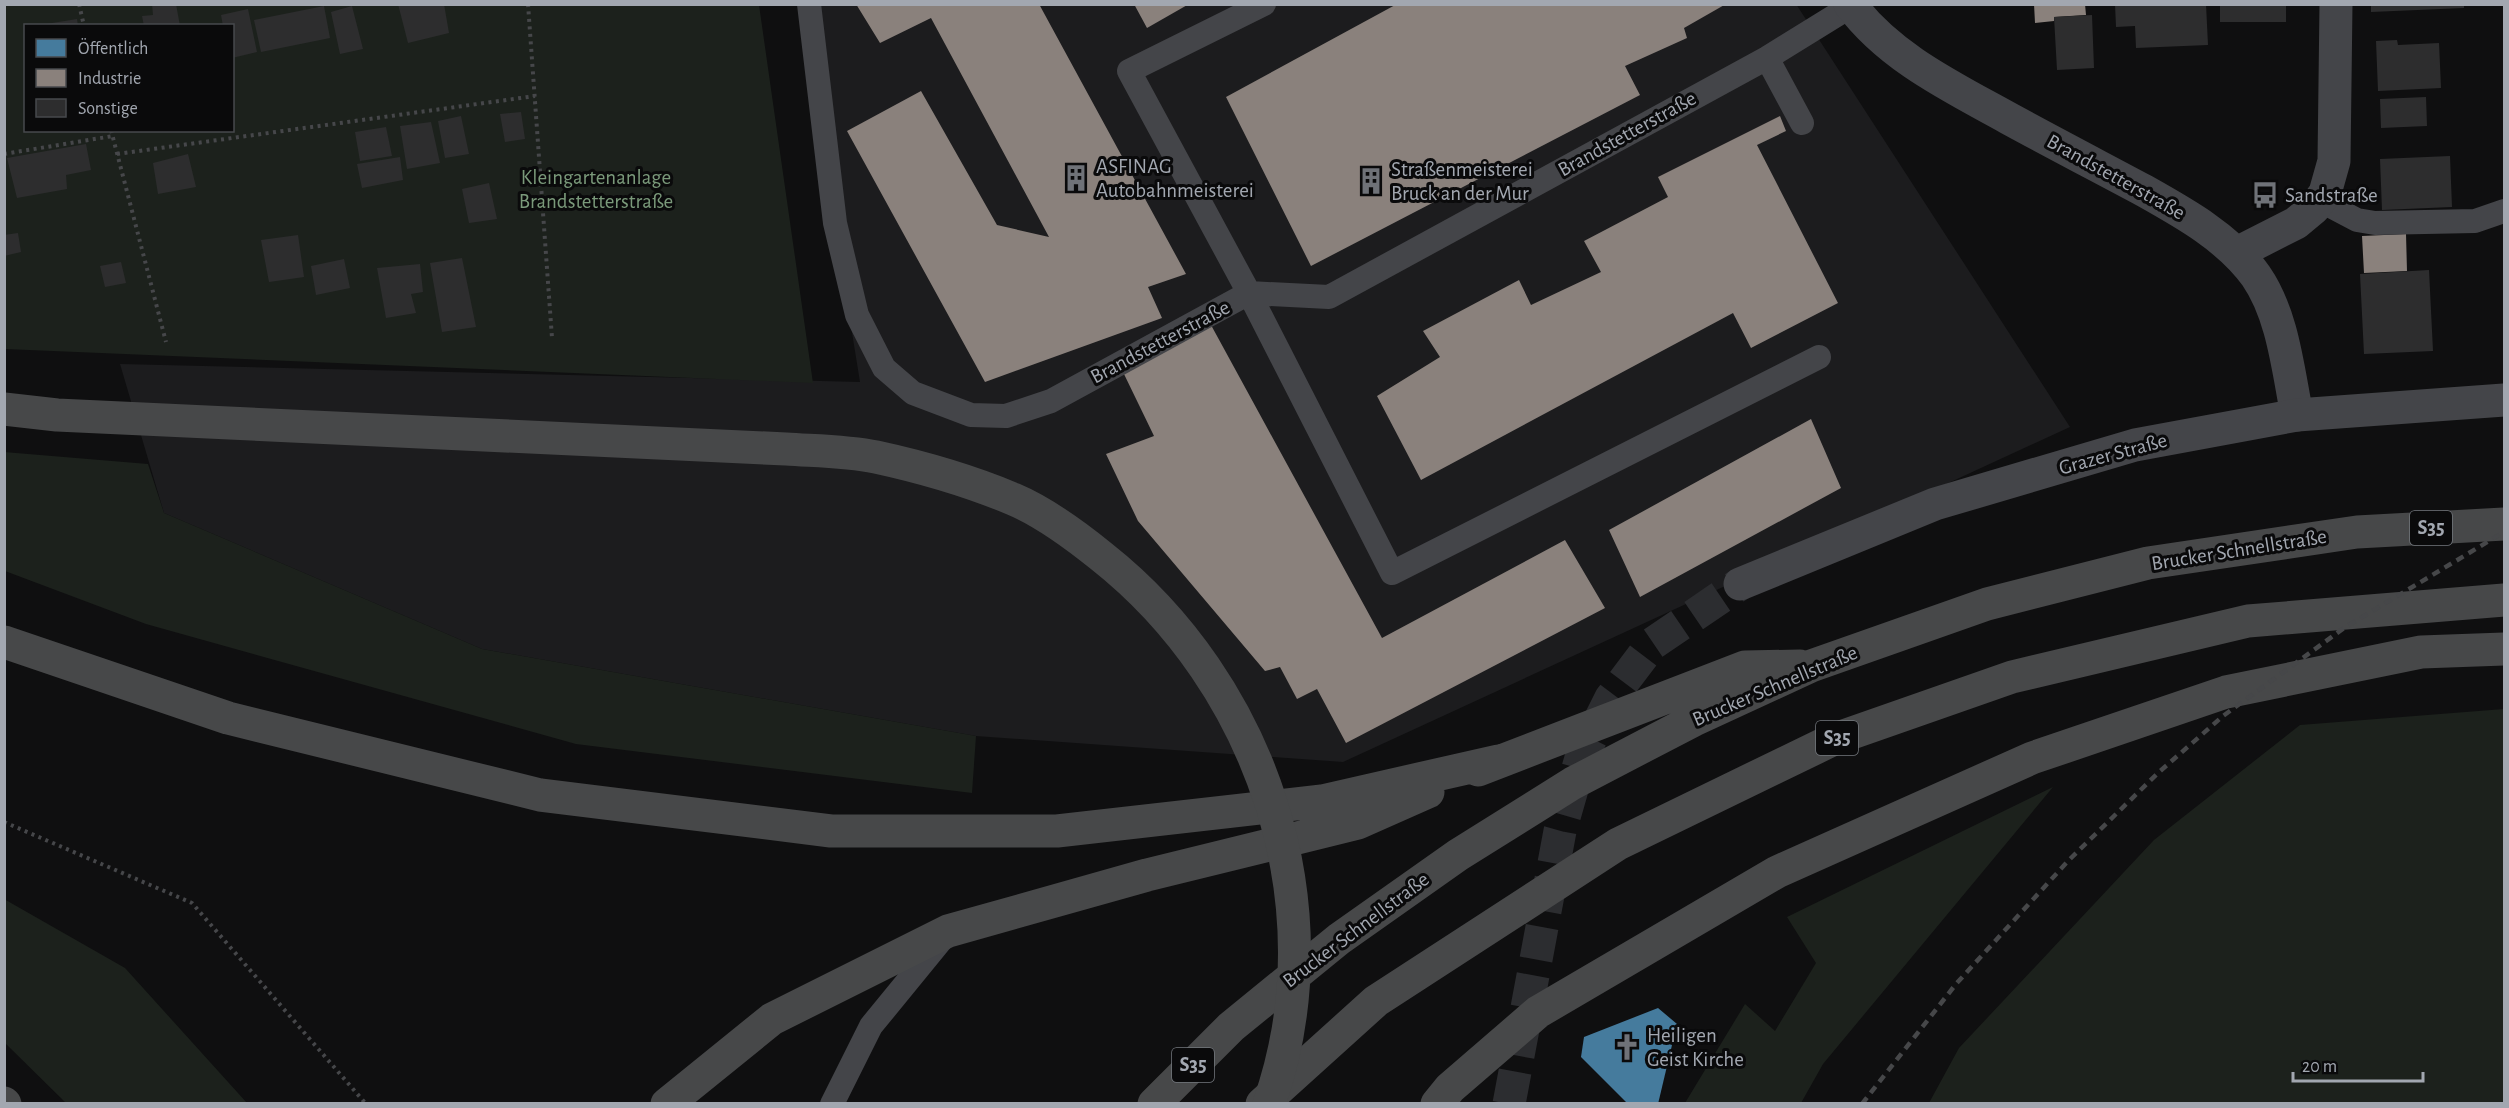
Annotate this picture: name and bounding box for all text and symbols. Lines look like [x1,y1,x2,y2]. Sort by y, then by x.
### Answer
legend [24,24,234,132]
text: Öffentlich [78,38,148,58]
text: Industrie [78,70,141,88]
street label: Brandstetterstraße [1554,87,1700,181]
text: Sonstige [78,100,138,118]
street label: Brandstetterstraße [2043,130,2189,224]
place label: ASFINAG Autobahnmeisterei [1096,156,1254,201]
place label: Straßenmeisterei Bruck an der Mur [1391,159,1533,204]
building icon: ASFINAG Autobahnmeisterei [1061,163,1091,193]
building icon: Straßenmeisterei Bruck an der Mur [1356,166,1386,196]
park label: Kleingartenanlage Brandstetterstraße [519,167,673,212]
bus stop icon: Sandstraße [2250,180,2280,210]
place label: Sandstraße [2285,185,2378,206]
street label: Brandstetterstraße [1087,296,1233,388]
street label: Grazer Straße [2057,429,2169,479]
road number: S35 [2410,511,2452,545]
street label: Brucker Schnellstraße [2150,526,2328,574]
street label: Brucker Schnellstraße [1689,642,1861,730]
road number: S35 [1816,721,1858,755]
street label: Brucker Schnellstraße [1279,868,1433,992]
place label: Heiligen Geist Kirche [1647,1025,1744,1070]
church icon: Heiligen Geist Kirche [1612,1032,1642,1062]
scale bar [2293,1045,2424,1083]
road number: S35 [1172,1048,1214,1082]
text: 20 m [2302,1058,2337,1076]

